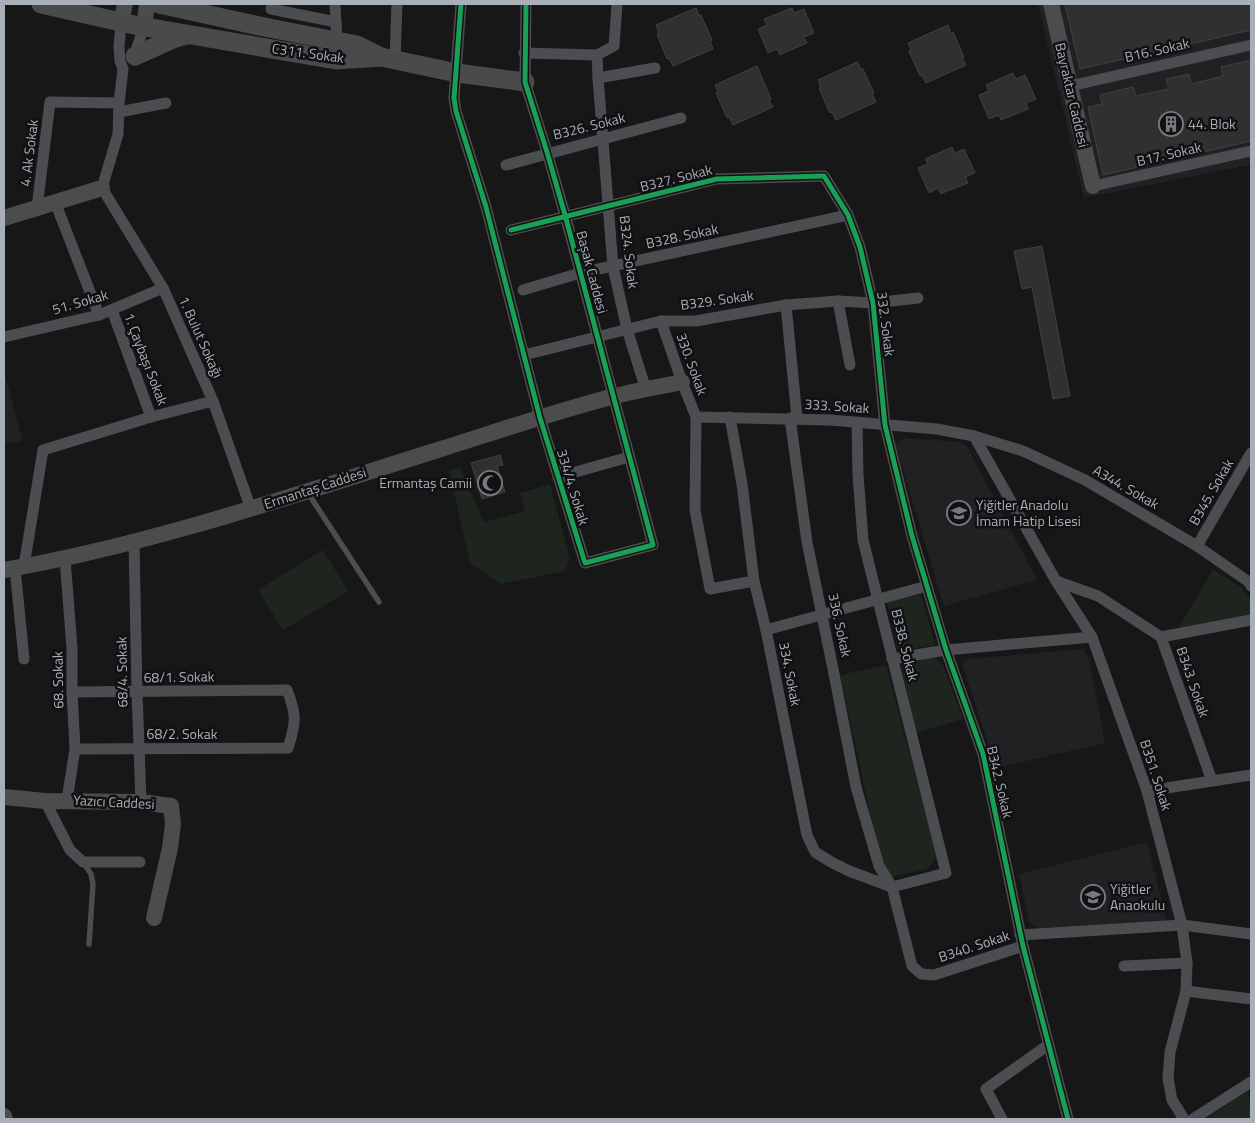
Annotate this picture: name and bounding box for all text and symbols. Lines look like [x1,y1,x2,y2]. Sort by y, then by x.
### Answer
street label: B16. Sokak [1122,32,1192,67]
street label: C311. Sokak [271,37,346,68]
street label: Bayraktar Caddesi [1050,40,1095,149]
street label: B326. Sokak [551,106,627,145]
building icon: 44. Blok [1158,111,1184,137]
place label: 44. Blok [1188,113,1236,134]
street label: 4. Ak Sokak [14,118,43,188]
street label: B17. Sokak [1134,136,1204,171]
street label: B327. Sokak [638,158,714,197]
street label: B324. Sokak [615,214,644,290]
street label: B328. Sokak [644,218,720,253]
street label: Başak Caddesi [571,228,614,316]
street label: 51. Sokak [49,283,111,319]
street label: B329. Sokak [679,284,755,315]
street label: 332. Sokak [872,290,901,358]
street label: 1. Bulut Sokağı [174,293,229,381]
street label: 1. Çaybaşı Sokak [119,309,174,408]
street label: 330. Sokak [671,330,714,398]
street label: 333. Sokak [804,393,870,418]
street label: 334/4. Sokak [552,446,595,528]
street label: B345. Sokak [1183,454,1238,529]
street label: A344. Sokak [1089,459,1164,514]
street label: Ermantaş Caddesi [261,461,369,514]
mosque icon: Ermantaş Camii [477,470,503,496]
place label: Ermantaş Camii [379,472,472,493]
place label: Yiğitler Anadolu İmam Hatip Lisesi [976,494,1081,531]
school or university icon: Yiğitler Anadolu İmam Hatip Lisesi [946,500,972,526]
street label: 336. Sokak [823,591,858,659]
street label: B338. Sokak [886,607,925,683]
street label: 68/4. Sokak [110,636,133,708]
street label: 334. Sokak [774,640,807,708]
street label: B343. Sokak [1172,644,1215,720]
street label: 68. Sokak [46,651,68,709]
street label: 68/1. Sokak [143,665,215,688]
street label: 68/2. Sokak [147,723,218,744]
street label: B351. Sokak [1135,737,1178,813]
street label: B342. Sokak [982,744,1019,820]
street label: Yazıcı Caddesi [73,789,155,814]
place label: Yiğitler Anaokulu [1110,878,1165,915]
school or university icon: Yiğitler Anaokulu [1080,884,1106,910]
street label: B340. Sokak [936,924,1012,967]

